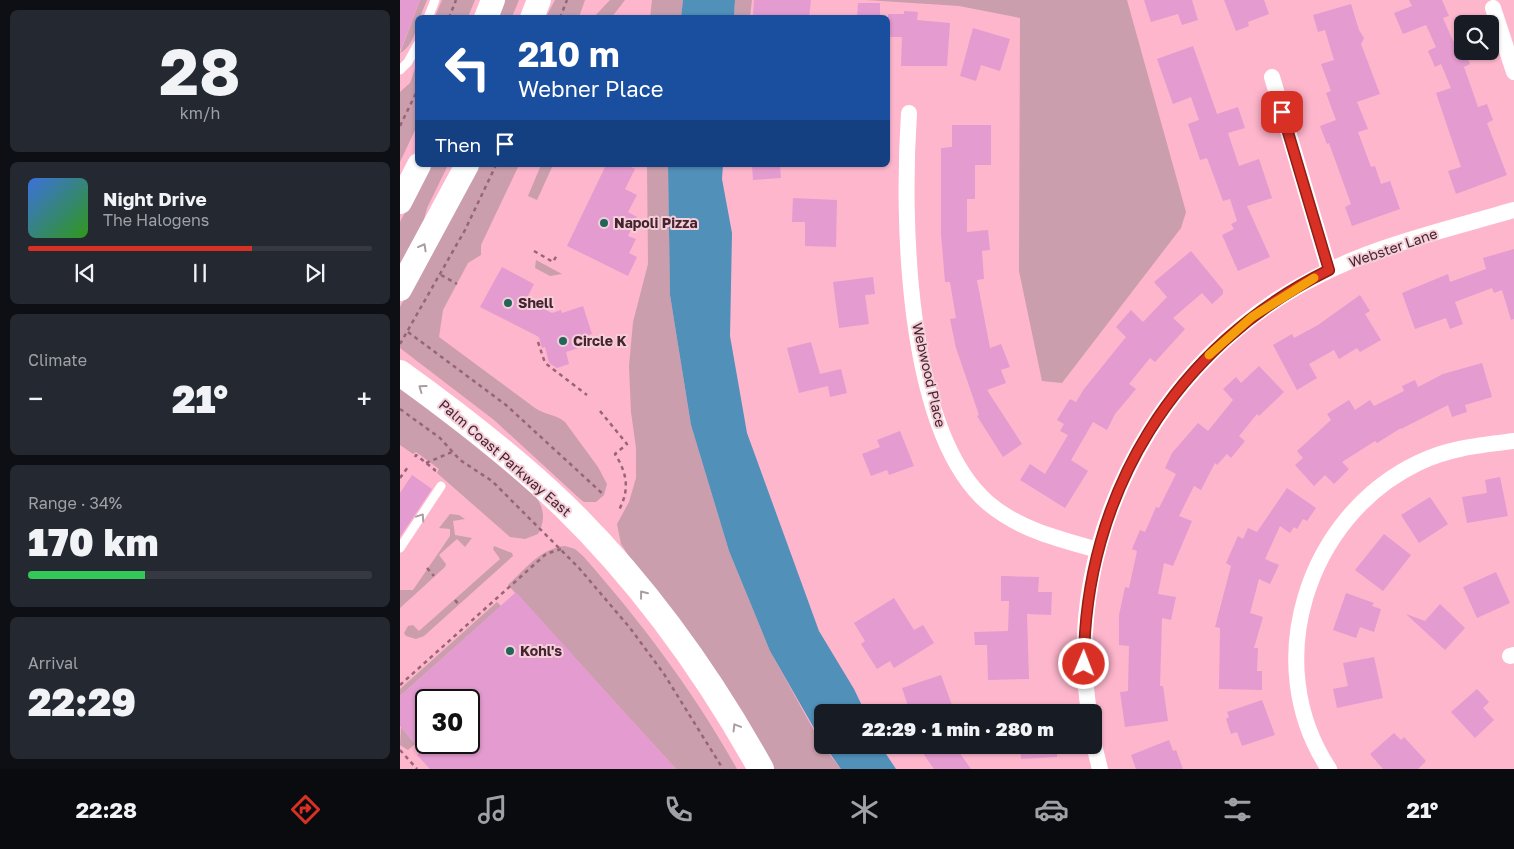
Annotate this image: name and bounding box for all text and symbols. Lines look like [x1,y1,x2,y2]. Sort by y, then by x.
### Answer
map controls [1454,15,1499,60]
button: search [1454,15,1499,60]
text: 28 [159,31,241,109]
text: 210 m [518,33,620,75]
icon: left [435,35,500,100]
text: Webner Place [518,75,664,102]
pin [1261,91,1303,133]
icon: arrive [1268,98,1296,126]
text: km/h [180,103,220,123]
icon: arrive [491,130,519,158]
text: Then [435,133,481,156]
text: Night Drive [103,187,207,210]
text: The Halogens [103,210,209,230]
place label: Napoli Pizza [614,214,698,231]
marker: Napoli Pizza [598,217,610,229]
street label: Webster Lane [1346,224,1439,271]
one-way arrow [417,243,427,252]
icon: previous [71,259,99,287]
icon: pause [186,259,214,287]
icon: next [301,259,329,287]
place label: Shell [518,294,554,311]
marker: Shell [502,297,514,309]
street label: Webwood Place [909,321,950,429]
place label: Circle K [573,332,627,349]
marker: Circle K [557,335,569,347]
text: Climate [28,350,87,370]
text: 21° [172,376,228,421]
text: − [28,382,43,415]
text: + [357,382,372,415]
one-way arrow [418,385,428,394]
street label: Palm Coast Parkway East [436,396,575,520]
text: Range · 34% [28,493,122,513]
one-way arrow [414,513,424,522]
text: 170 km [28,519,158,564]
one-way arrow [640,591,648,600]
position arrow [1057,637,1109,689]
place label: Kohl's [520,642,562,659]
marker: Kohl's [504,645,516,657]
text: Arrival [28,653,78,673]
text: 22:29 [28,679,136,724]
speed limit sign: 30 [415,689,480,754]
text: 22:29 · 1 min · 280 m [862,717,1054,740]
one-way arrow [733,723,743,732]
icon: directions [288,792,323,827]
icon: music [475,792,510,827]
icon: phone [661,792,696,827]
icon: climate [847,792,882,827]
icon: car [1034,792,1069,827]
icon: filters [1220,792,1255,827]
text: 22:28 [76,796,137,823]
text: 21° [1406,796,1438,823]

